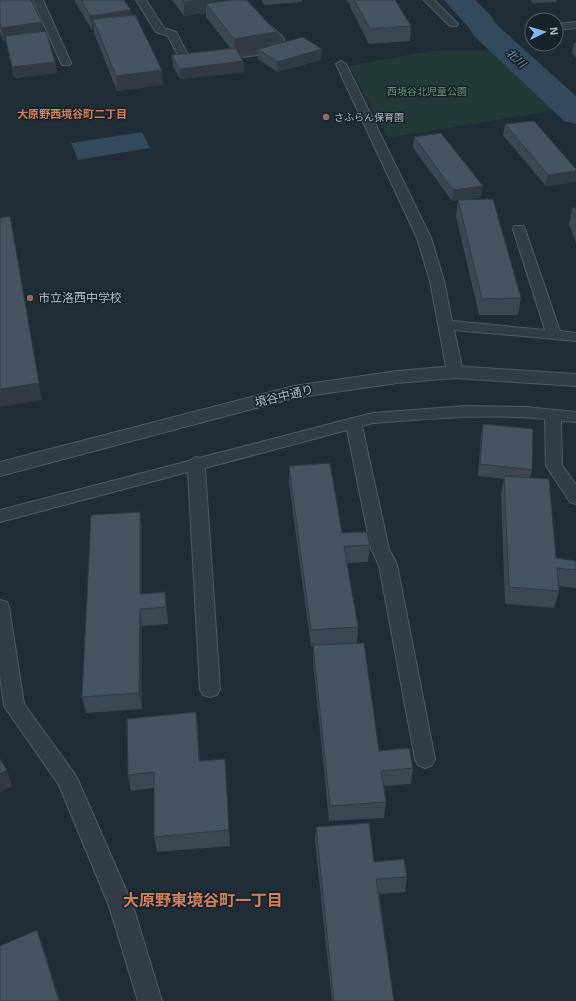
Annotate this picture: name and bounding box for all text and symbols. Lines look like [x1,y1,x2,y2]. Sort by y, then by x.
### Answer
north arrow [524,12,564,52]
text: N [548,27,560,36]
water label: 北川 [504,46,529,71]
park label: 西境谷北児童公園 [387,86,467,97]
district label: 大原野西境谷町二丁目 [17,108,127,120]
marker: さふらん保育園 [321,112,331,122]
place label: さふらん保育園 [334,112,404,123]
place label: 市立洛西中学校 [38,291,122,305]
marker: 市立洛西中学校 [25,293,35,303]
street label: 境谷中通り [253,382,315,410]
district label: 大原野東境谷町一丁目 [123,892,283,909]

